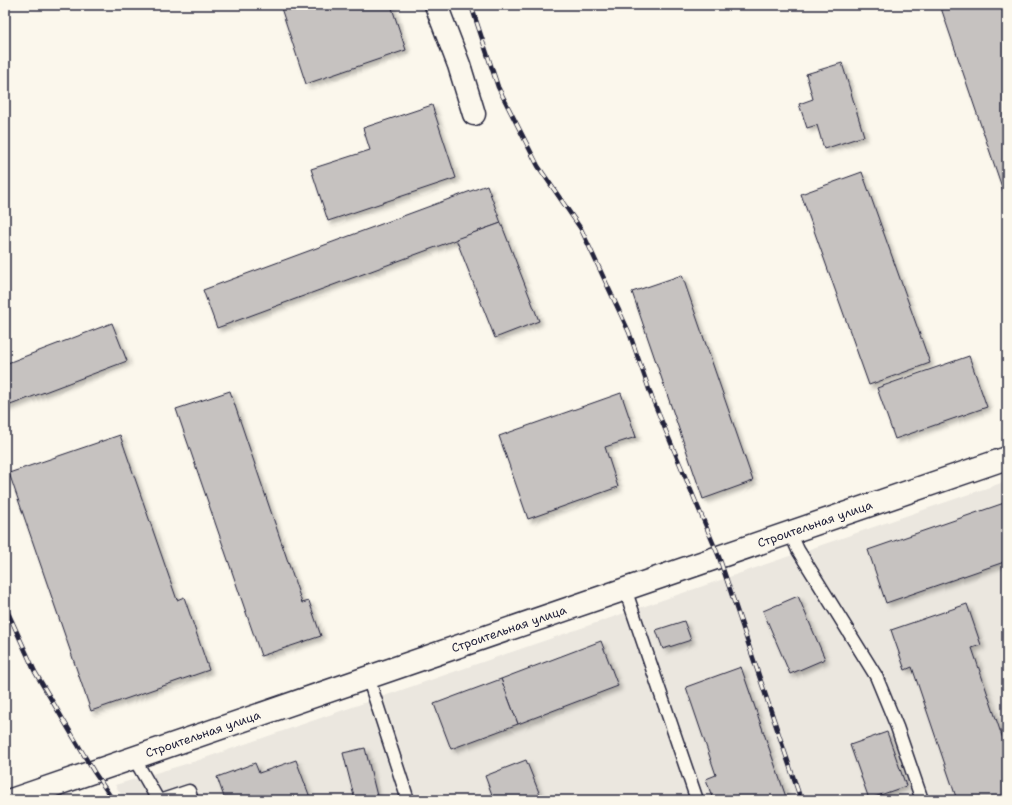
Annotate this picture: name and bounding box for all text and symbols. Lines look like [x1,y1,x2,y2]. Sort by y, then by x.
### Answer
street label: Строительная улица [755,497,875,551]
street label: Строительная улица [449,602,569,656]
street label: Строительная улица [143,707,263,761]

